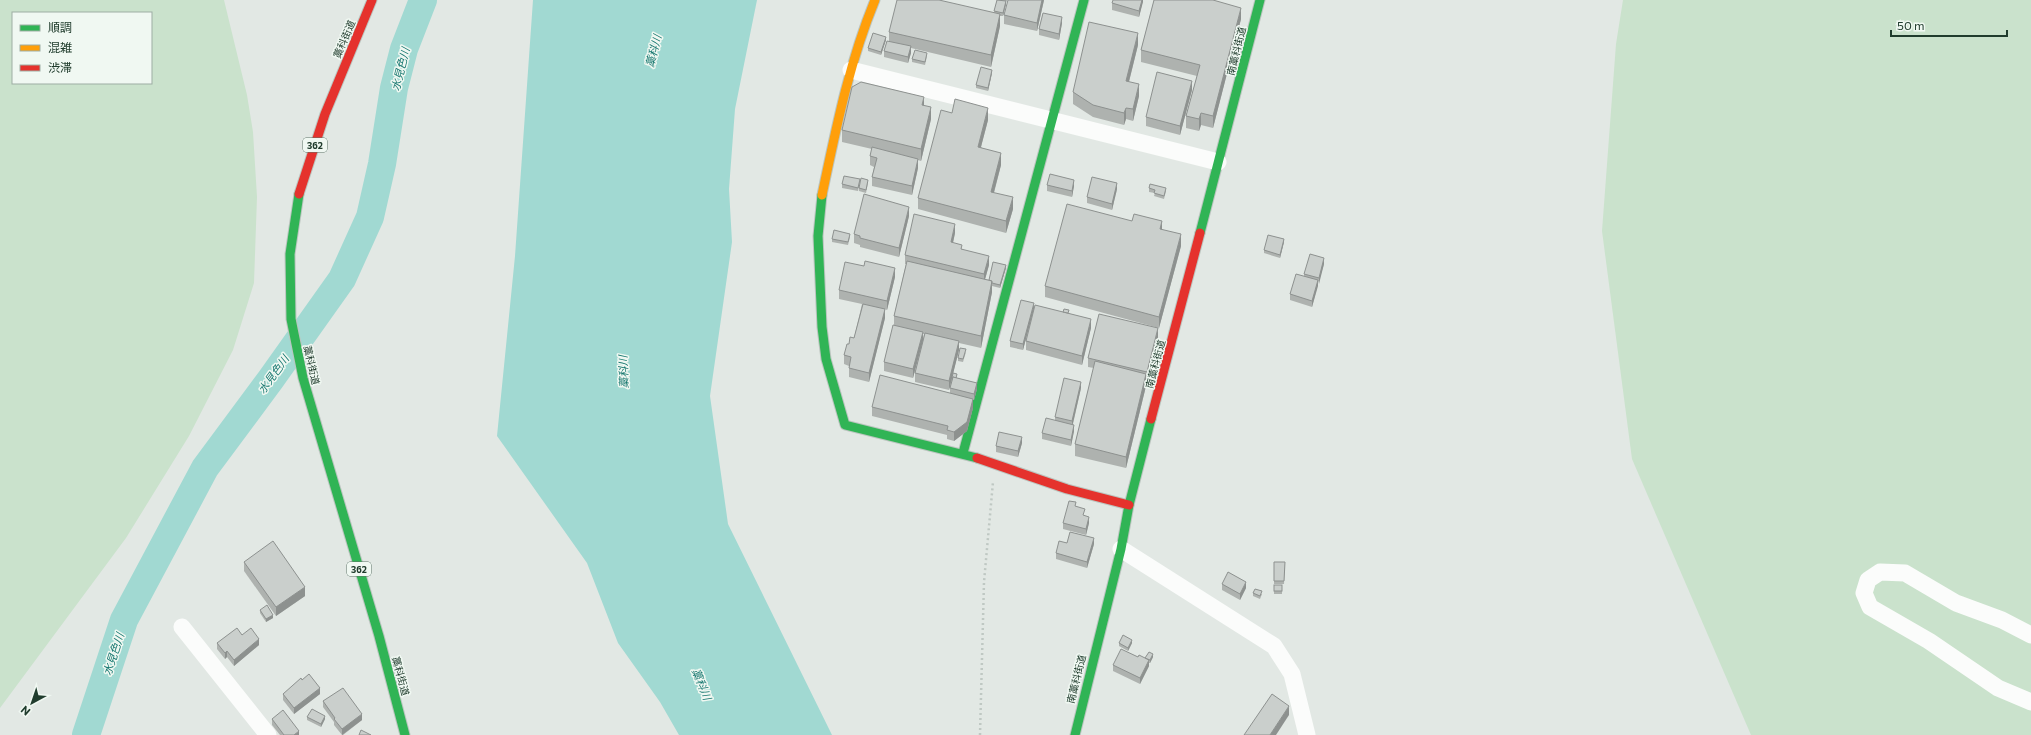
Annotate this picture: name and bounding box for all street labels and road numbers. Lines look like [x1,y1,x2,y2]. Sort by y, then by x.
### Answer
street label: 藁科街道 [331,18,357,60]
street label: 南藁科街道 [1224,25,1248,77]
road number: 362 [303,138,327,152]
street label: 南藁科街道 [1143,338,1167,390]
street label: 藁科街道 [302,344,322,386]
road number: 362 [347,562,371,576]
street label: 南藁科街道 [1064,653,1088,705]
street label: 藁科街道 [390,655,412,697]

